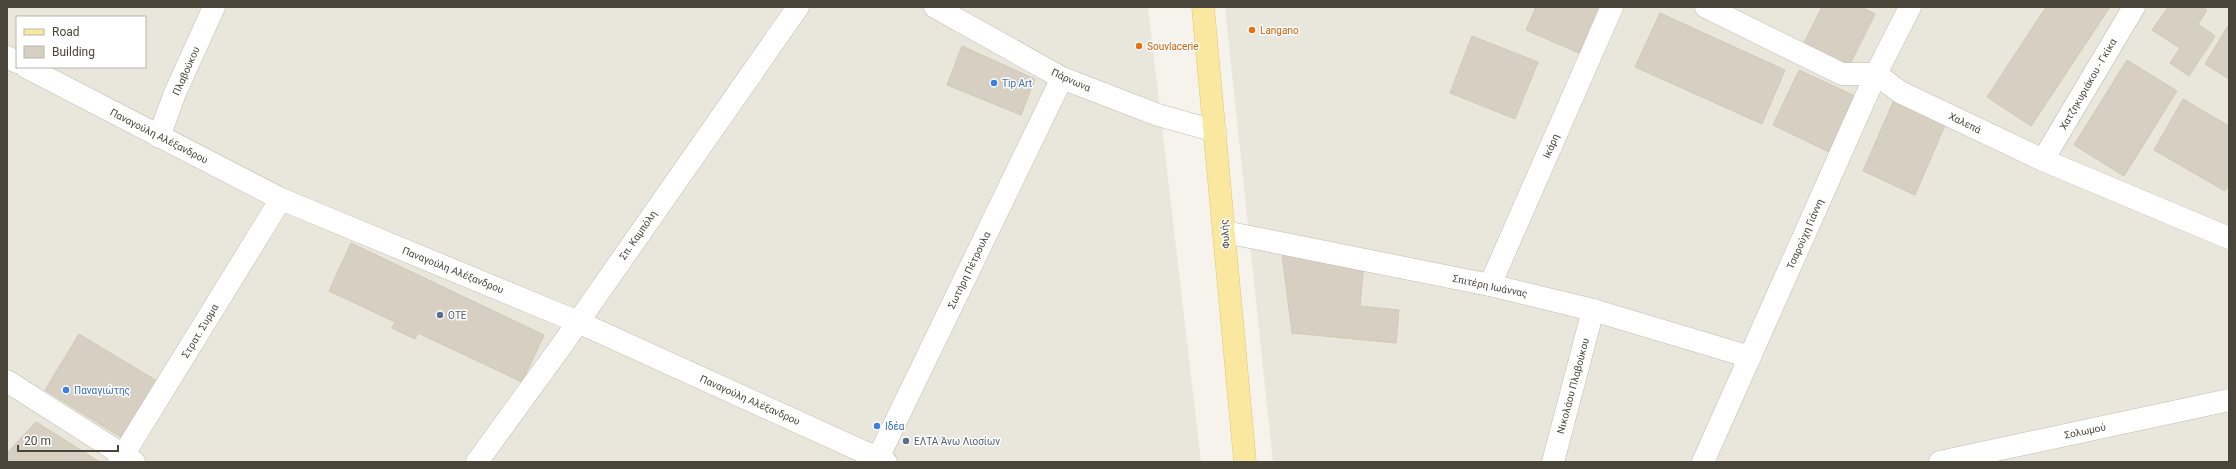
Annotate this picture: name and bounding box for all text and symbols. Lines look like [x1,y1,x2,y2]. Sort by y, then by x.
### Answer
legend [16,16,146,68]
text: Road [52,25,80,39]
marker: Langano [1247,25,1257,35]
place label: Langano [1260,25,1299,36]
street label: Χατζηκυριάκου - Γκίκα [2057,36,2120,132]
marker: Souvlacerie [1134,41,1144,51]
place label: Souvlacerie [1147,41,1199,52]
text: Building [52,45,95,59]
street label: Πλαβούκου [170,45,202,97]
street label: Πάρνωνα [1050,66,1093,94]
marker: Tip Art [989,78,999,88]
place label: Tip Art [1002,78,1032,89]
street label: Παναγούλη Αλέξανδρου [108,107,210,166]
street label: Χαλεπά [1947,111,1983,136]
street label: Ικάρη [1541,132,1561,160]
street label: Τσαρούχη Γιάννη [1785,197,1825,271]
street label: Σπ. Καμπόλη [617,208,659,262]
street label: Φυλής [1218,219,1233,249]
street label: Σωτήρη Πέτρουλα [946,229,993,310]
street label: Παναγούλη Αλέξανδρου [400,245,505,296]
street label: Σπιτέρη Ιωάννας [1451,273,1528,300]
street label: Στρατ. Συρμα [180,302,221,360]
marker: ΟΤΕ [435,310,445,320]
place label: ΟΤΕ [448,310,467,321]
street label: Νικολάου Πλαβούκου [1555,337,1591,435]
street label: Παναγούλη Αλέξανδρου [698,373,802,428]
marker: Παναγιώτης [61,385,71,395]
place label: Παναγιώτης [74,385,130,397]
marker: Ιδέα [872,421,882,431]
place label: Ιδέα [885,421,905,432]
street label: Σολωμού [2063,421,2107,441]
scale bar [18,427,118,453]
text: 20 m [24,434,51,448]
marker: ΕΛΤΑ Άνω Λιοσίων [901,436,911,446]
place label: ΕΛΤΑ Άνω Λιοσίων [914,436,1000,447]

